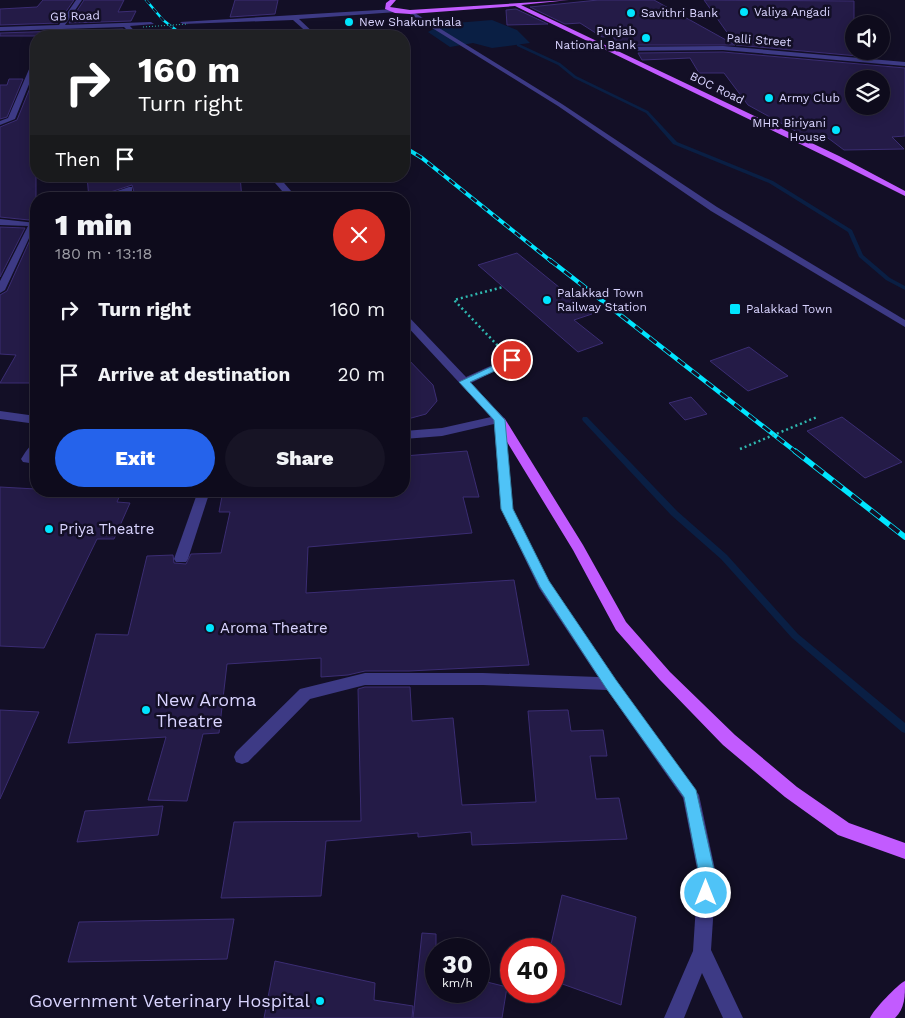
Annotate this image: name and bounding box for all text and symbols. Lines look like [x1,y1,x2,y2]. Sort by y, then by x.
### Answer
place label: Valiya Angadi [754,5,830,19]
place label: Savithri Bank [641,6,718,20]
marker: Valiya Angadi [738,6,750,18]
marker: Savithri Bank [625,7,637,19]
street label: GB Road [50,8,100,24]
place label: New Shakunthala [359,15,462,29]
map controls [845,15,890,115]
button: sound [845,15,890,60]
marker: New Shakunthala [343,16,355,28]
place label: Punjab National Bank [555,24,636,52]
street label: Palli Street [726,31,792,49]
marker: Punjab National Bank [640,32,652,44]
text: 160 m [138,49,240,91]
icon: right [55,50,120,115]
street label: BOC Road [688,69,746,107]
button: layers [845,70,890,115]
text: Turn right [138,91,243,116]
place label: Army Club [779,91,840,105]
marker: Army Club [763,92,775,104]
place label: MHR Biriyani House [752,116,826,144]
marker: MHR Biriyani House [830,124,842,136]
icon: arrive [111,145,139,173]
text: Then [55,148,101,171]
text: 1 min [55,207,132,242]
button: close [333,209,385,261]
text: 180 m · 13:18 [55,244,152,263]
place label: Palakkad Town Railway Station [557,286,647,314]
marker: Palakkad Town Railway Station [541,294,553,306]
icon: right [55,296,83,324]
text: Turn right [98,298,191,321]
text: 160 m [330,298,385,321]
marker: Palakkad Town [728,302,742,316]
place label: Palakkad Town [746,302,833,316]
pin [491,339,533,381]
icon: arrive [498,346,526,374]
icon: arrive [55,361,83,389]
text: Arrive at destination [98,363,290,386]
text: 20 m [338,363,385,386]
button: Exit [55,429,215,487]
button: Share [225,429,385,487]
place label: Priya Theatre [59,520,154,538]
marker: Priya Theatre [43,523,55,535]
place label: Aroma Theatre [220,619,328,637]
marker: Aroma Theatre [204,622,216,634]
place label: New Aroma Theatre [156,689,256,731]
marker: New Aroma Theatre [140,704,152,716]
position arrow [679,866,731,918]
speed limit sign: 40 [500,938,565,1003]
text: 30 [442,950,473,979]
text: km/h [442,976,473,990]
place label: Government Veterinary Hospital [29,990,310,1011]
marker: Government Veterinary Hospital [314,995,326,1007]

